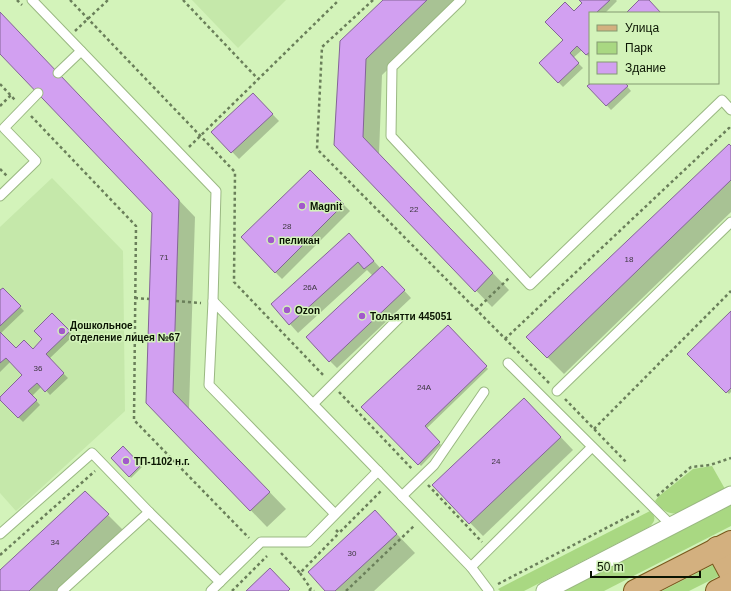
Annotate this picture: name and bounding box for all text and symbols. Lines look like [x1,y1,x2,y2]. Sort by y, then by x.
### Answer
legend [589,12,719,84]
text: Улица [625,21,659,35]
text: Парк [625,41,653,55]
text: Здание [625,61,666,75]
marker: Magnit [297,201,307,211]
place label: Magnit [310,201,343,212]
house number: 22 [410,205,419,214]
house number: 28 [283,222,292,231]
marker: пеликан [266,235,276,245]
place label: пеликан [279,235,320,246]
house number: 71 [160,253,169,262]
house number: 18 [625,255,634,264]
house number: 26А [303,283,318,292]
marker: Ozon [282,305,292,315]
place label: Ozon [295,305,320,316]
marker: Тольятти 445051 [357,311,367,321]
place label: Тольятти 445051 [370,311,452,322]
place label: Дошкольное отделение лицея №67 [70,320,180,343]
marker: Дошкольное отделение лицея №67 [57,326,67,336]
house number: 36 [34,364,43,373]
house number: 24А [417,383,432,392]
marker: ТП-1102 н.г. [121,456,131,466]
place label: ТП-1102 н.г. [134,456,190,467]
house number: 24 [492,457,501,466]
house number: 34 [51,538,60,547]
house number: 30 [348,549,357,558]
scale bar [591,553,700,579]
text: 50 m [597,560,624,574]

